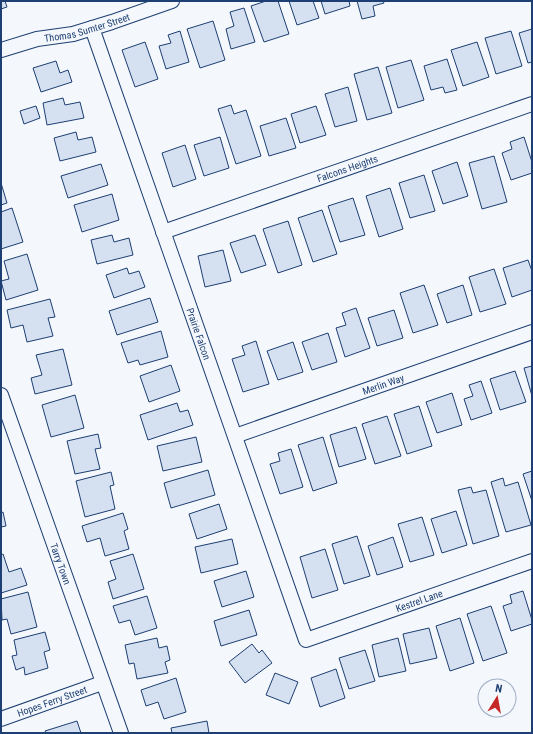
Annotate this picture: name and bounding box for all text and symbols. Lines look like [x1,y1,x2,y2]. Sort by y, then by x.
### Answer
street label: Thomas Sumter Street [43,11,131,43]
street label: Falcons Heights [315,152,379,184]
street label: Prairie Falcon [185,307,213,361]
street label: Merlin Way [361,372,405,396]
street label: Tarry Town [49,542,73,586]
street label: Kestrel Lane [394,587,444,614]
north arrow [477,678,517,718]
text: N [494,682,504,696]
street label: Hopes Ferry Street [16,683,88,718]

